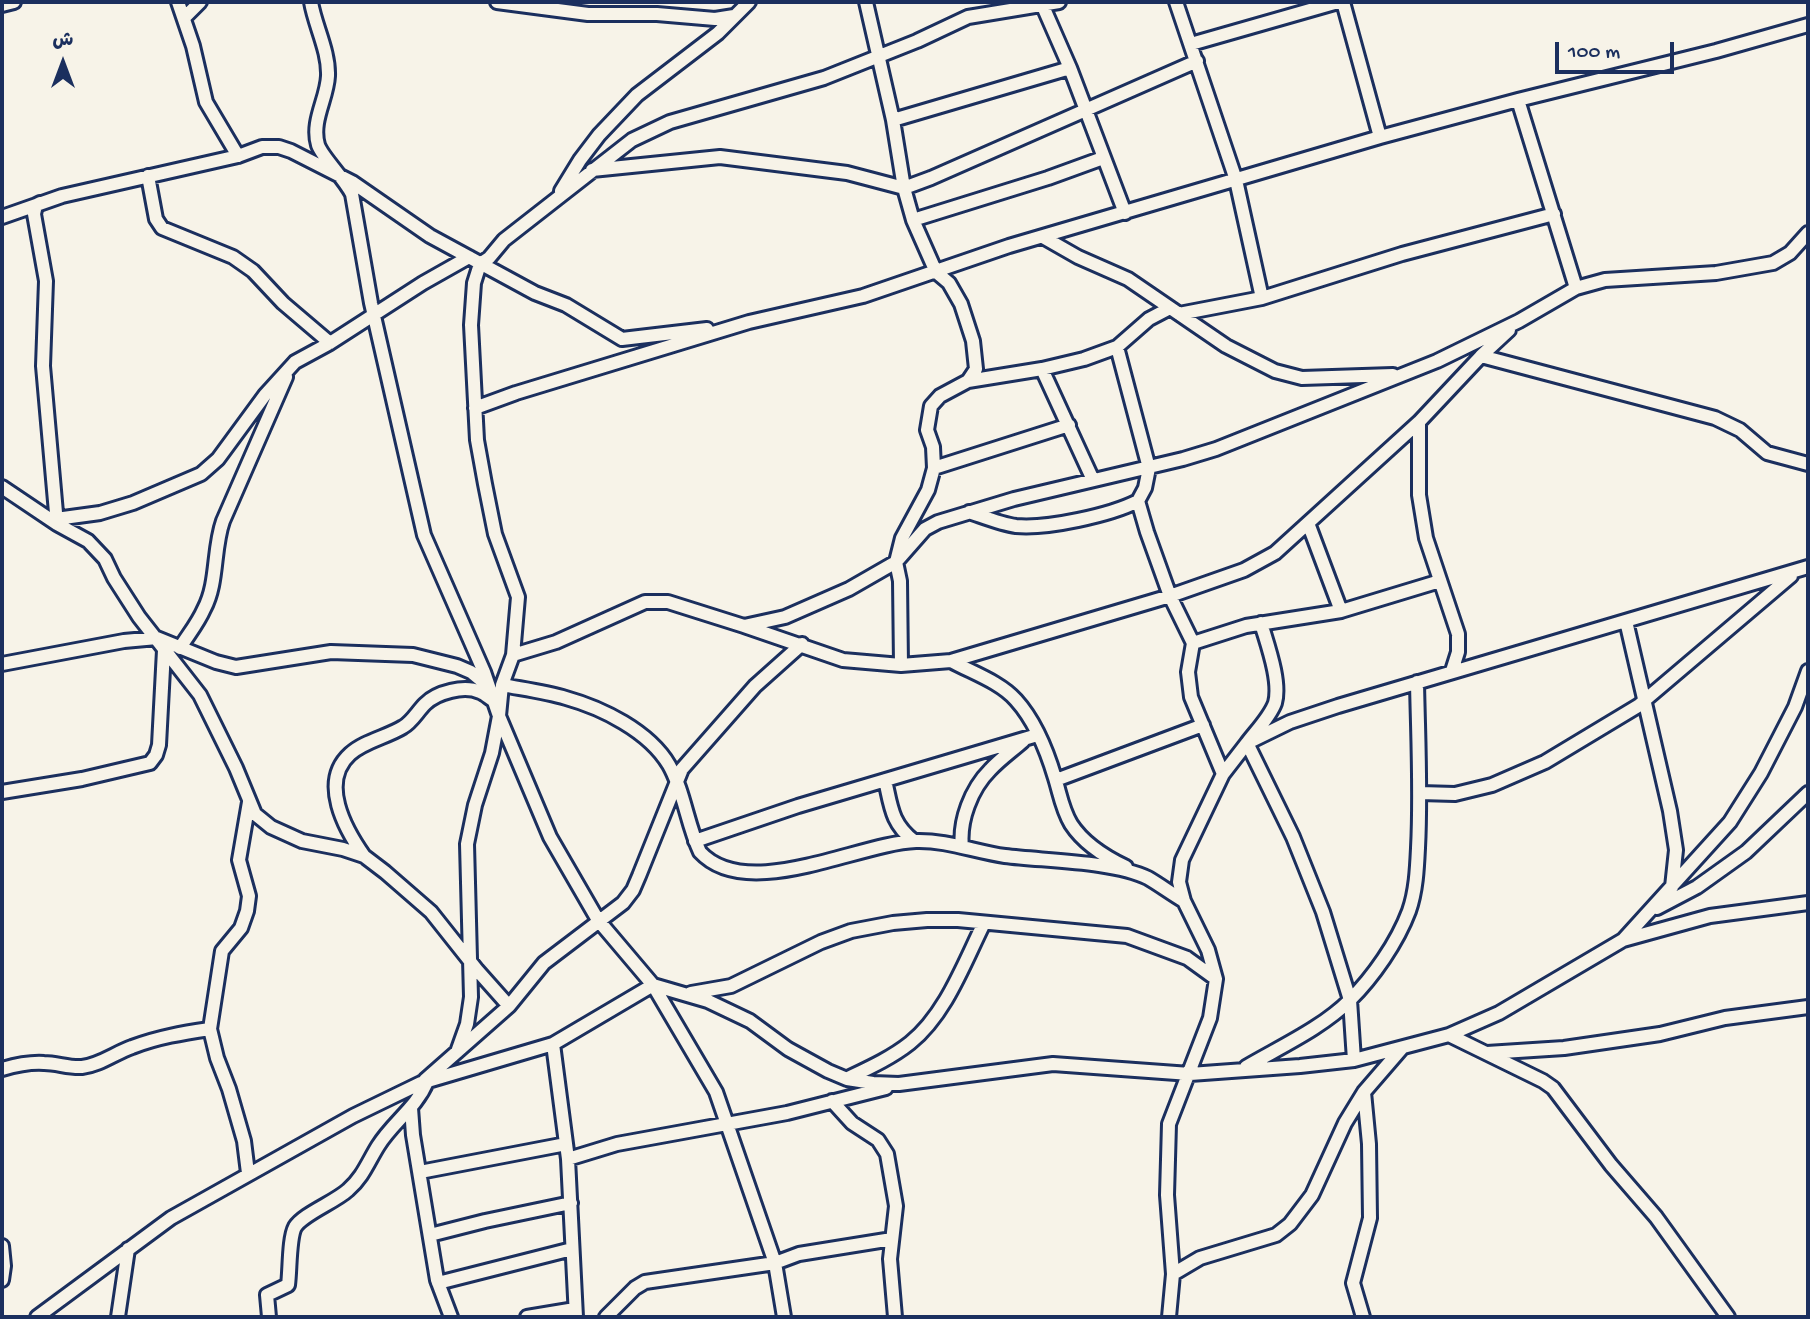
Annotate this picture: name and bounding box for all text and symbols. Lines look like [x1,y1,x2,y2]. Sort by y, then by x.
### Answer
north arrow [28,28,98,98]
scale bar [1558,28,1677,72]
text: ش [53,30,73,53]
text: 100 m [1568,41,1620,66]

